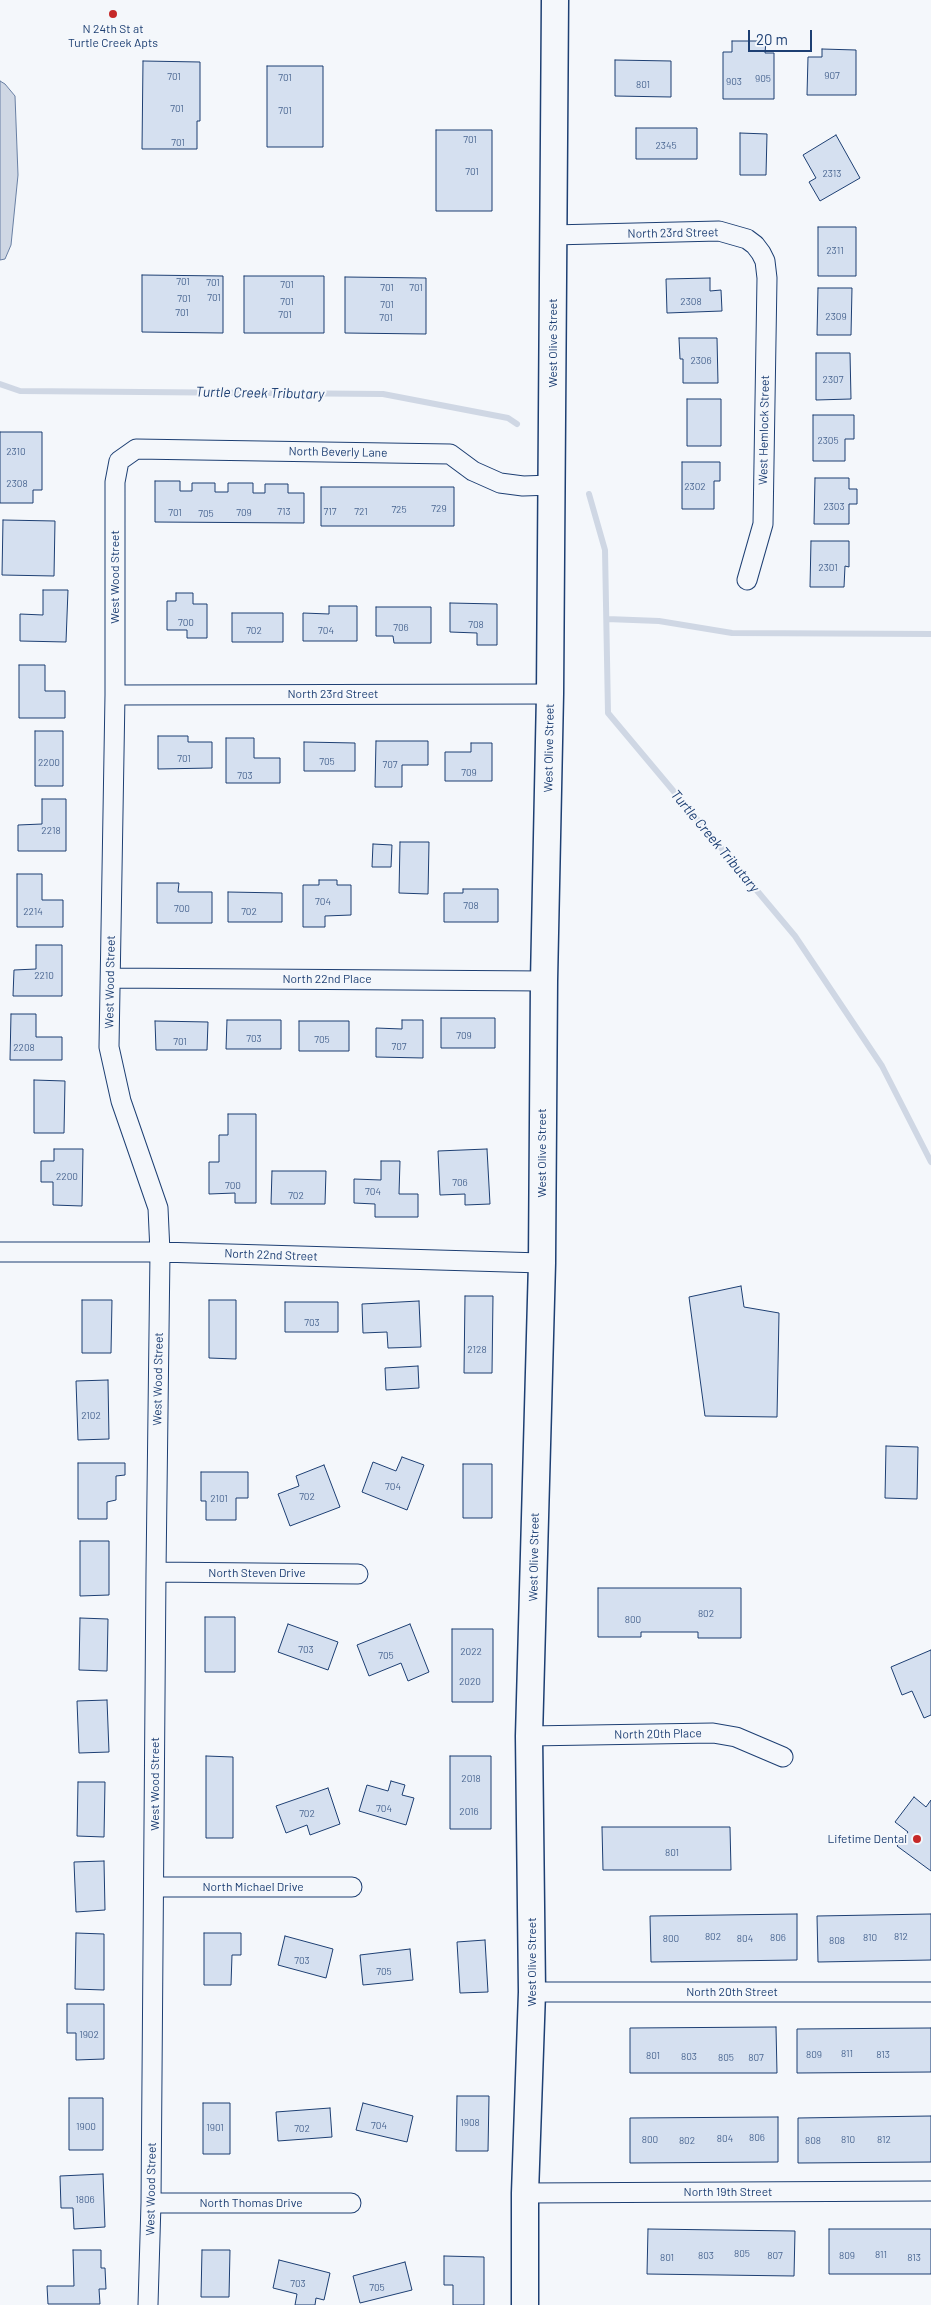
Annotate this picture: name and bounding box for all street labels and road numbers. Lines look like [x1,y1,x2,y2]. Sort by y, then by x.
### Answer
street label: North 23rd Street [627,225,719,241]
street label: West Olive Street [546,298,560,388]
street label: West Hemlock Street [756,375,772,485]
street label: North Beverly Lane [288,444,388,460]
street label: West Wood Street [108,530,122,624]
street label: North 23rd Street [288,687,378,701]
street label: West Olive Street [541,703,557,793]
street label: West Wood Street [102,935,118,1029]
street label: North 22nd Place [282,972,372,986]
street label: West Olive Street [535,1108,549,1198]
street label: North 22nd Street [224,1246,318,1264]
street label: West Wood Street [150,1332,166,1426]
street label: West Olive Street [526,1512,542,1602]
street label: North Steven Drive [208,1566,306,1580]
street label: North 20th Place [614,1726,702,1742]
street label: West Wood Street [148,1737,162,1831]
street label: North Michael Drive [202,1880,304,1894]
street label: West Olive Street [525,1917,539,2007]
street label: North 20th Street [686,1985,778,1999]
street label: West Wood Street [143,2142,159,2236]
street label: North 19th Street [684,2185,772,2199]
street label: North Thomas Drive [199,2196,303,2210]

